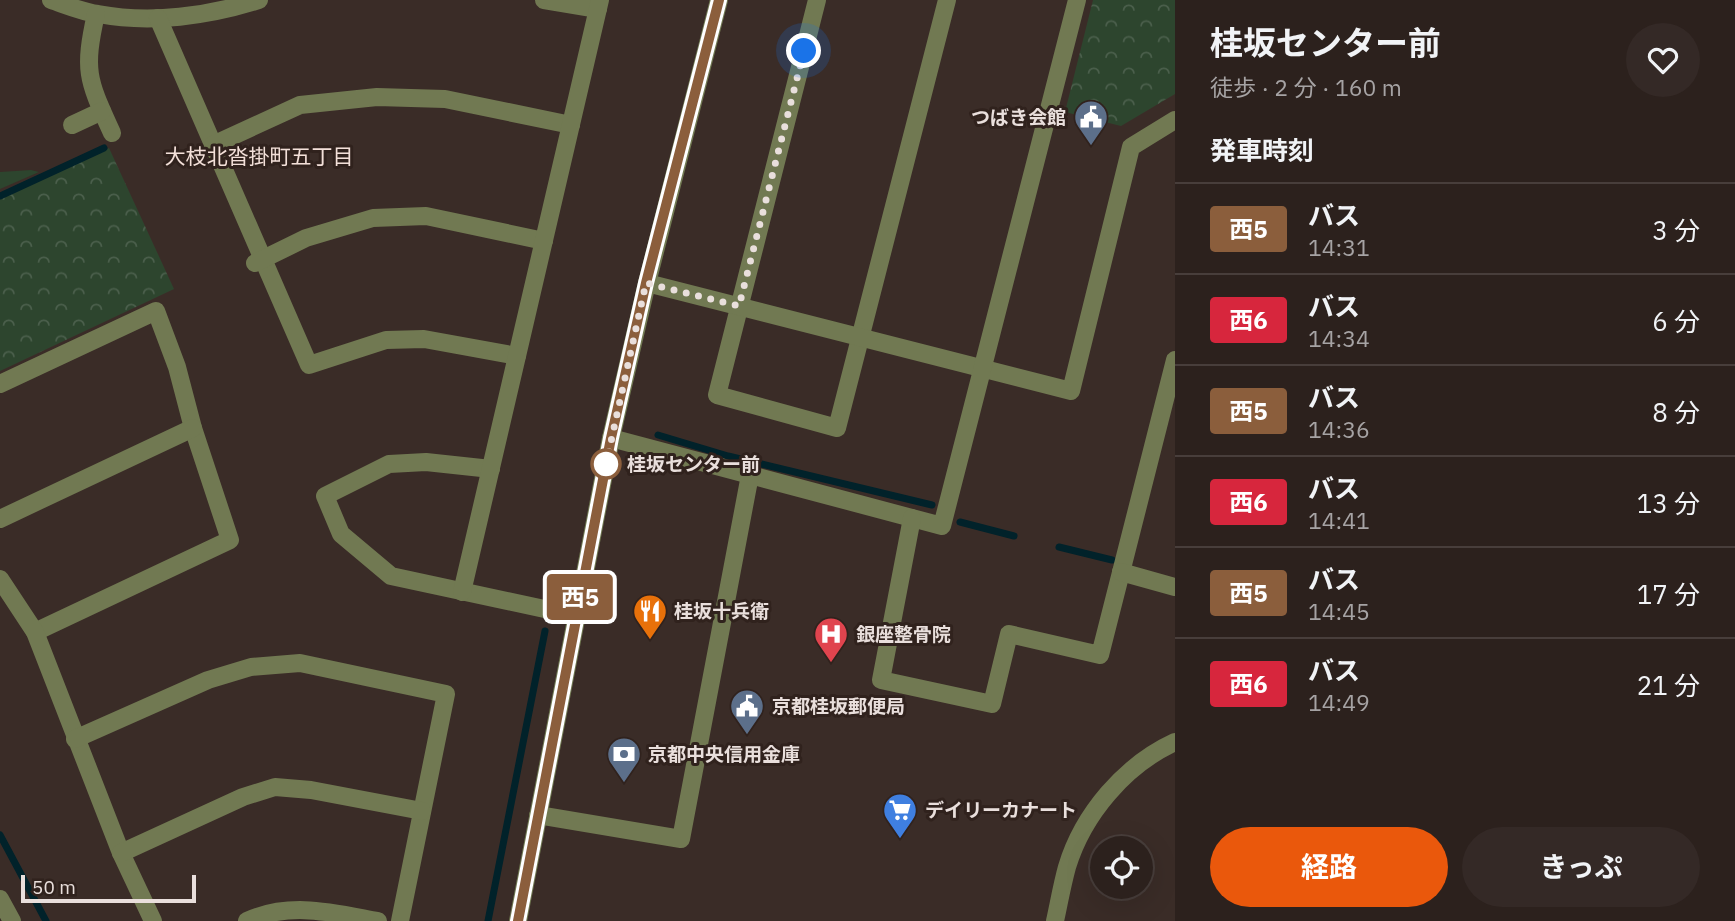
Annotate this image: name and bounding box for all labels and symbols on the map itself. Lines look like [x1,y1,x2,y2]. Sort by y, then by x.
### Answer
your location [786,33,821,68]
public building icon: つばき会館 [1072,98,1110,147]
place label: つばき会館 [971,105,1066,129]
district label: 大枝北沓掛町五丁目 [165,142,354,170]
marker: 桂坂センター前 [591,449,621,479]
place label: 桂坂センター前 [627,452,760,476]
line badge: 西5 [548,574,612,620]
restaurant icon: 桂坂十兵衛 [631,592,669,641]
place label: 桂坂十兵衛 [674,599,769,623]
hospital icon: 銀座整骨院 [812,615,850,664]
place label: 銀座整骨院 [856,622,951,646]
public building icon: 京都桂坂郵便局 [728,687,766,736]
place label: 京都桂坂郵便局 [772,694,905,718]
bank icon: 京都中央信用金庫 [605,735,643,784]
place label: 京都中央信用金庫 [648,742,800,766]
supermarket icon: デイリーカナート [881,791,919,840]
place label: デイリーカナート [925,798,1077,822]
scale bar [21,872,196,904]

